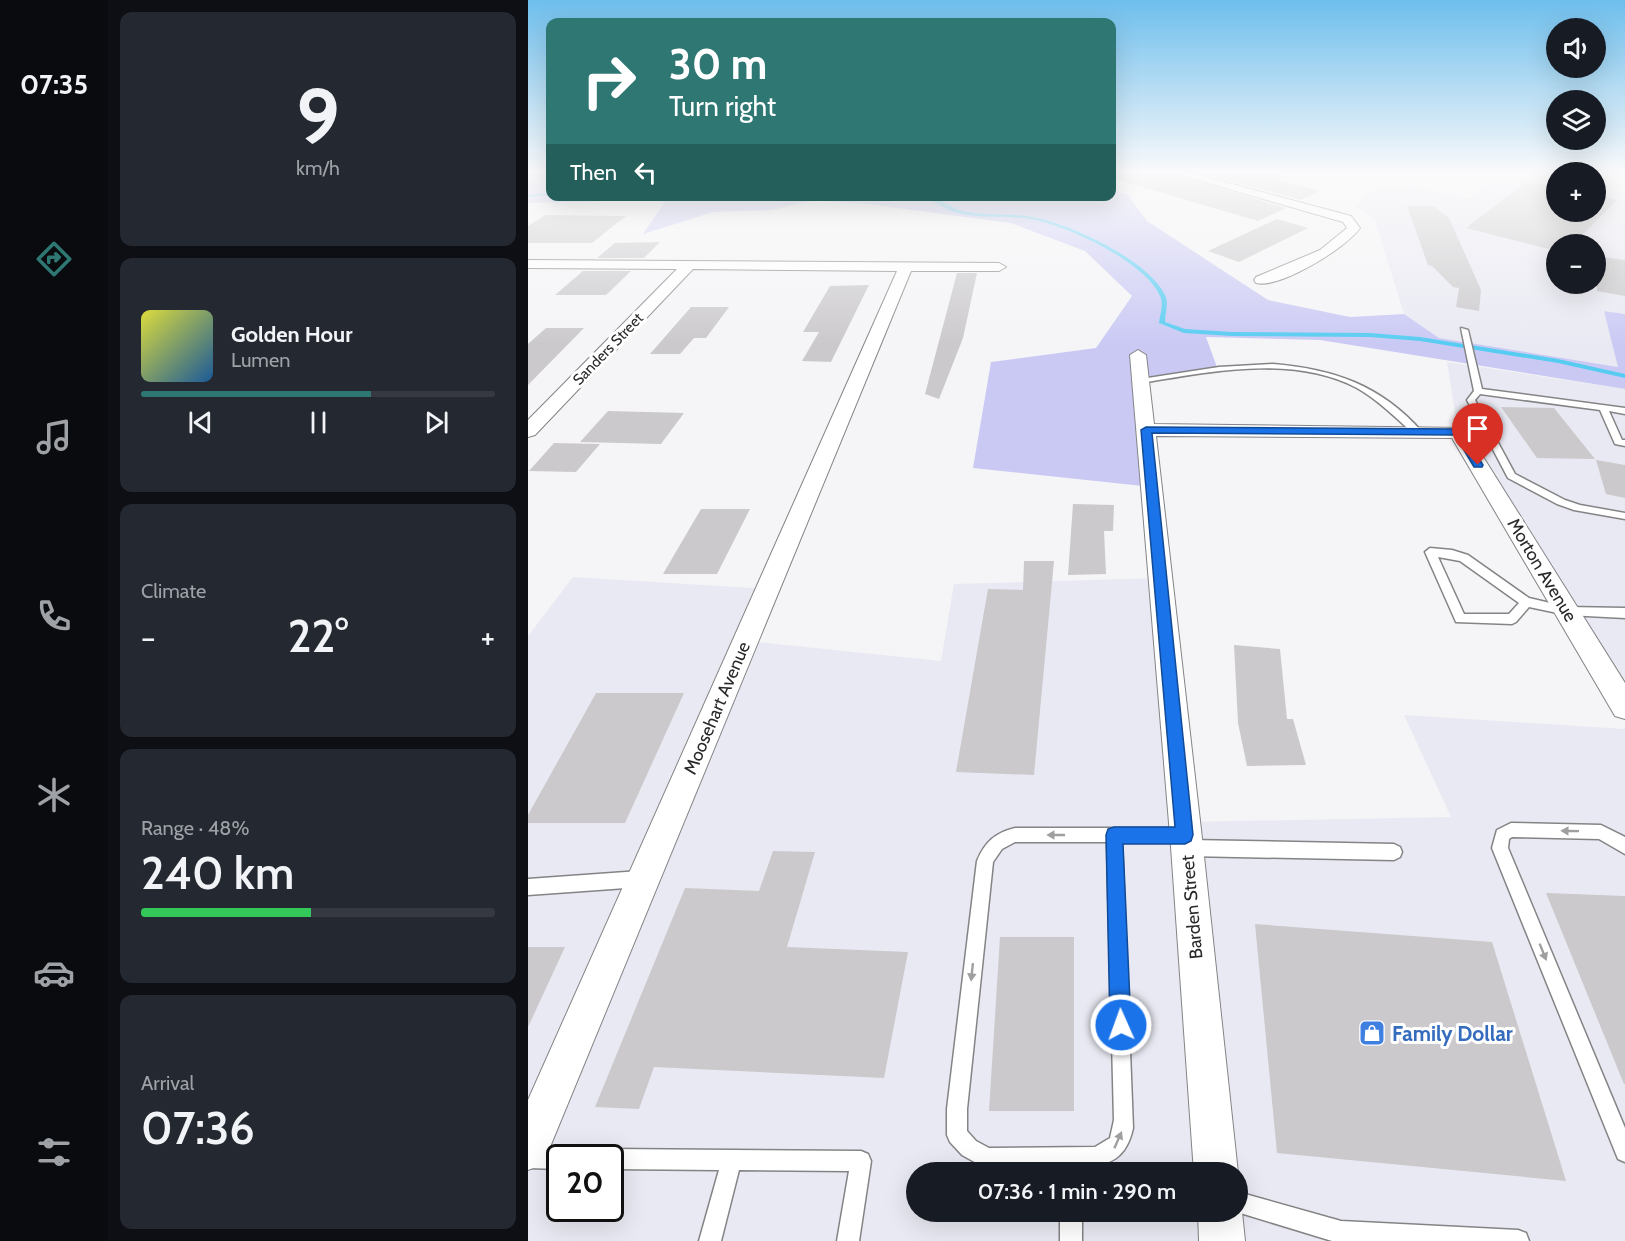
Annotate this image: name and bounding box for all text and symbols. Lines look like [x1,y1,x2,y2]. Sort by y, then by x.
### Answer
map controls [1546,18,1606,294]
button: sound [1546,18,1606,78]
text: 30 m [669,38,767,90]
icon: right [570,42,648,120]
text: 07:35 [20,68,88,101]
text: 9 [296,69,340,164]
text: Turn right [669,90,776,123]
button: layers [1546,90,1606,150]
text: km/h [296,156,340,180]
icon: left [629,156,662,189]
text: Then [570,159,617,186]
button: + [1546,162,1606,222]
button: − [1546,234,1606,294]
icon: directions [33,238,75,280]
street label: Sanders Street [569,309,647,389]
text: Golden Hour [231,321,352,348]
text: Lumen [231,348,290,372]
pin [1452,403,1503,465]
icon: previous [184,406,217,439]
icon: pause [302,406,335,439]
icon: next [420,406,453,439]
icon: arrive [1461,412,1494,445]
icon: music [33,416,75,458]
street label: Morton Avenue [1502,514,1582,626]
text: Climate [141,579,206,603]
icon: phone [33,595,75,637]
text: 22° [288,609,348,663]
text: − [141,617,156,657]
text: + [480,617,495,657]
street label: Moosehart Avenue [679,638,755,778]
icon: climate [33,774,75,816]
text: Range · 48% [141,816,249,840]
one-way arrow [1561,827,1580,836]
one-way arrow [1046,830,1065,840]
text: 240 km [141,846,294,900]
street label: Barden Street [1176,854,1208,960]
one-way arrow [1539,943,1548,961]
icon: car [33,952,75,994]
one-way arrow [967,962,977,981]
position arrow [1089,993,1153,1057]
shop icon: Family Dollar [1357,1018,1387,1048]
place label: Family Dollar [1392,1021,1513,1046]
text: Arrival [141,1071,194,1095]
text: 07:36 [141,1101,255,1155]
icon: filters [33,1131,75,1173]
one-way arrow [1113,1131,1123,1149]
speed limit sign: 20 [546,1144,624,1222]
text: 07:36 · 1 min · 290 m [978,1178,1176,1205]

